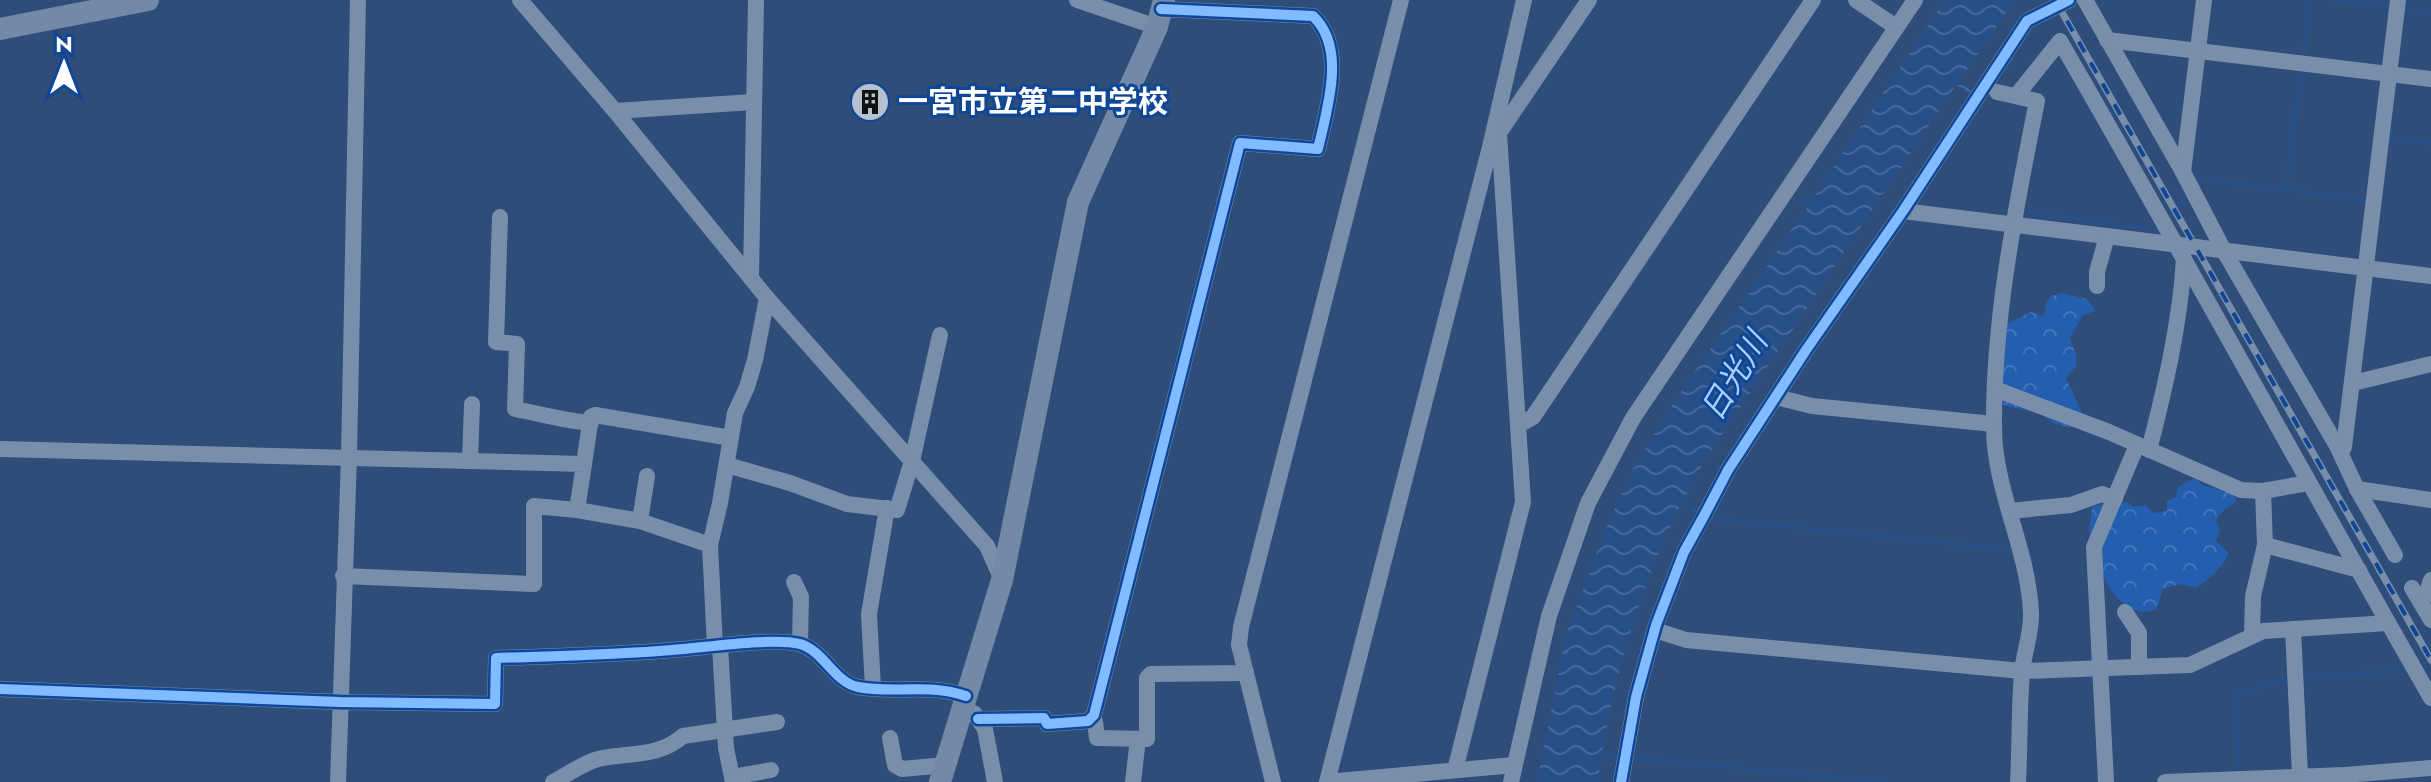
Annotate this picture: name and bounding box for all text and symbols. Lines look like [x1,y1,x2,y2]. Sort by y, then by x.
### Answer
north arrow [24,24,104,104]
text: N [55,28,73,60]
place label: 一宮市立第二中学校 [898,80,1168,123]
building icon: 一宮市立第二中学校 [849,81,891,123]
water label: 日光川 [1690,320,1780,429]

